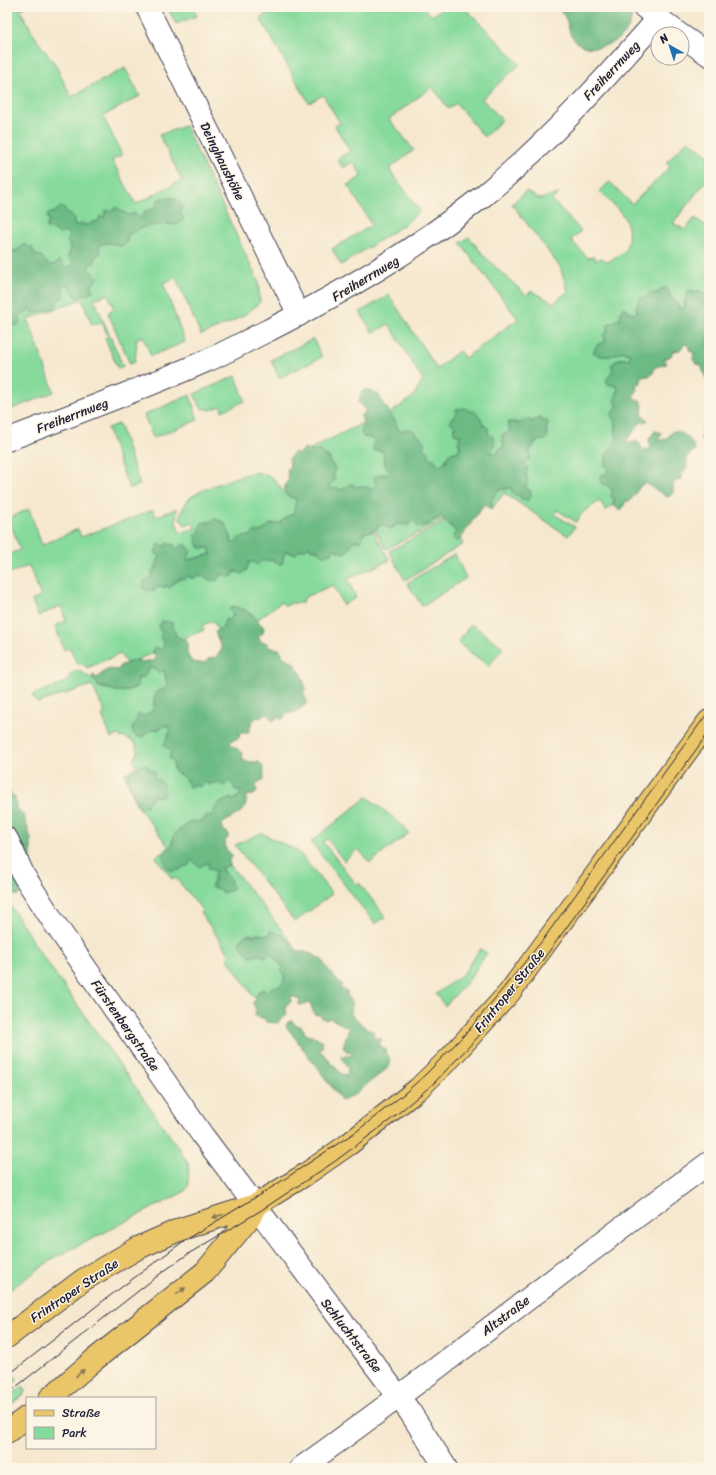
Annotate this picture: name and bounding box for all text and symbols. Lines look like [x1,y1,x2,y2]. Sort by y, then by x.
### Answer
north arrow [650,26,690,66]
text: N [654,29,673,49]
street label: Freiherrnweg [577,35,646,106]
street label: Deinghaushöhe [194,118,252,205]
street label: Freiherrnweg [327,249,404,308]
street label: Freiherrnweg [33,391,112,440]
street label: Frintroper Straße [468,943,551,1038]
street label: Fürstenbergstraße [85,974,166,1077]
one-way arrow [212,1213,224,1219]
street label: Frintroper Straße [25,1252,124,1329]
one-way arrow [176,1287,187,1296]
street label: Altstraße [475,1289,535,1342]
street label: Schluchtstraße [315,1293,389,1378]
one-way arrow [74,1368,85,1377]
legend [26,1397,156,1449]
text: Straße [62,1402,100,1424]
text: Park [62,1422,87,1444]

